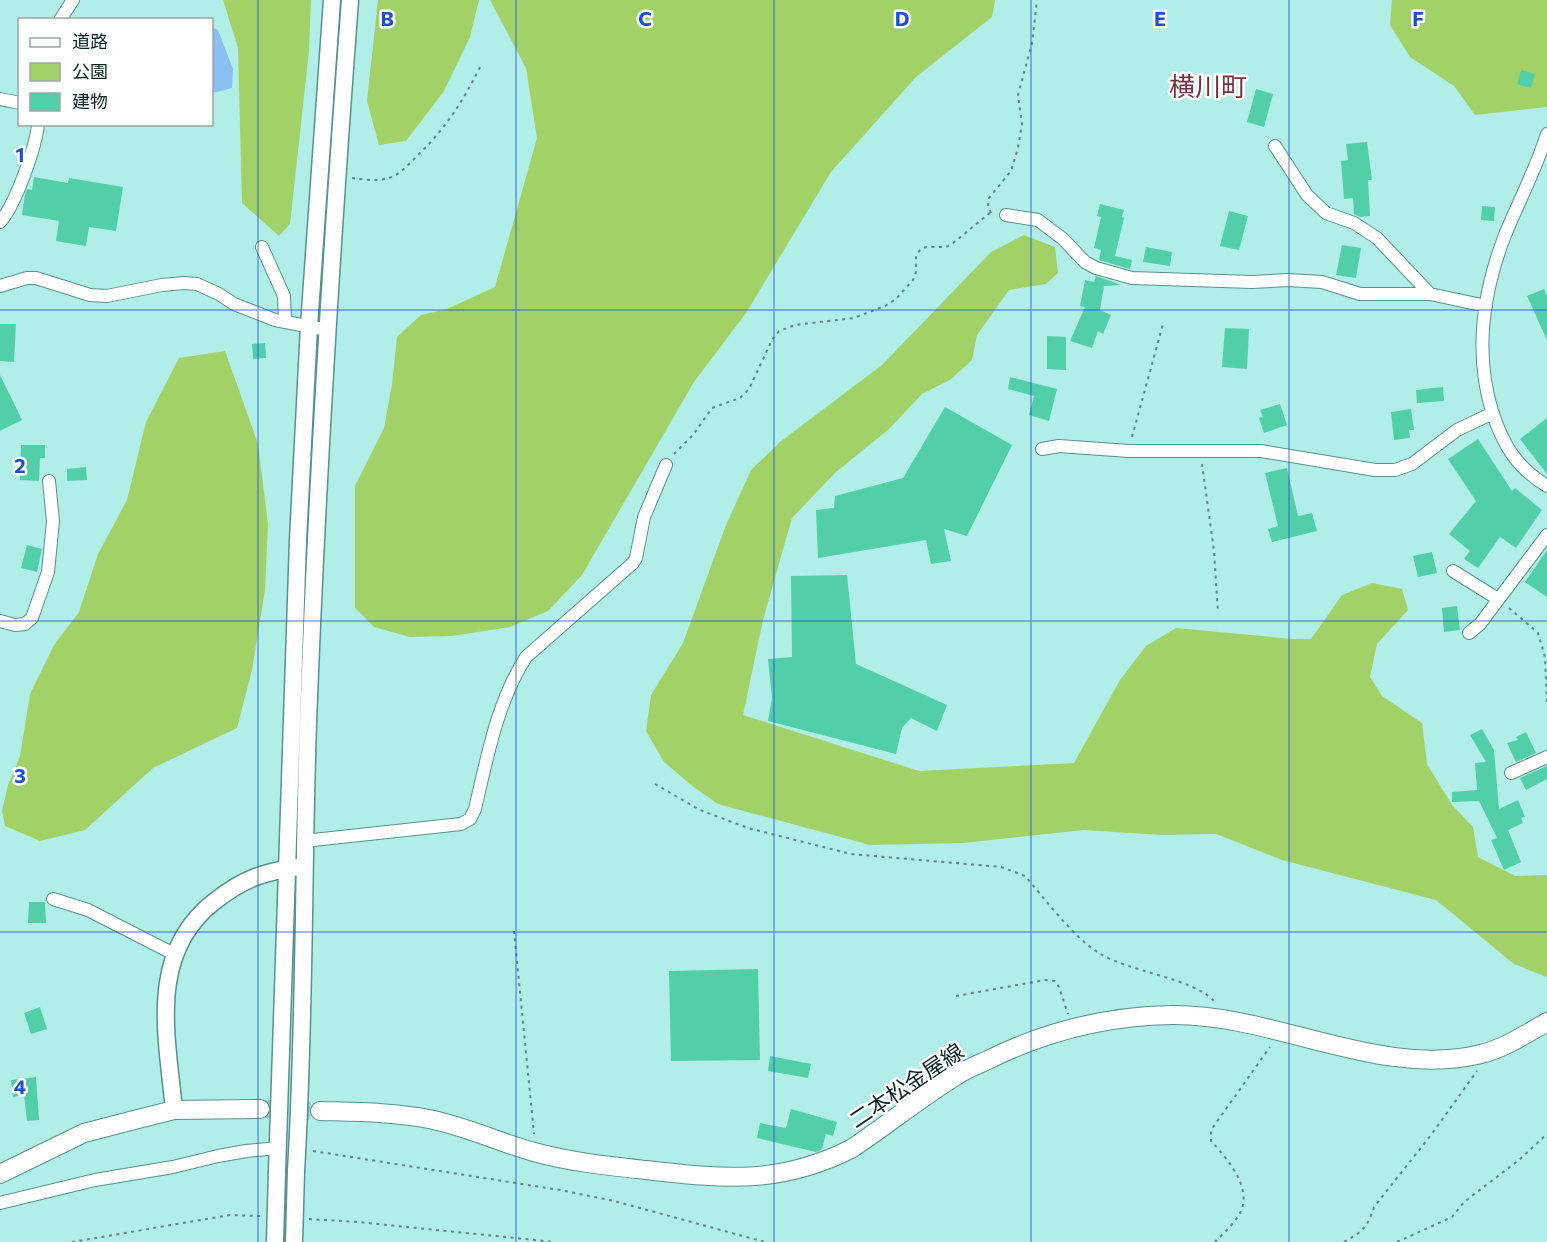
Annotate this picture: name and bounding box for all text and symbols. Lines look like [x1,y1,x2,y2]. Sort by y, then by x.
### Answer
text: B [380,6,394,30]
text: C [638,6,652,30]
text: D [895,6,909,30]
text: E [1154,6,1166,30]
text: F [1412,6,1424,30]
legend [18,18,213,126]
text: 道路 [72,30,108,52]
text: 公園 [72,60,108,82]
district label: 横川町 [1169,70,1247,101]
text: 建物 [72,90,108,112]
text: 1 [15,142,25,166]
text: 2 [14,453,26,477]
text: 3 [14,763,26,787]
street label: 二本松金屋線 [844,1037,968,1133]
text: 4 [14,1074,26,1098]

